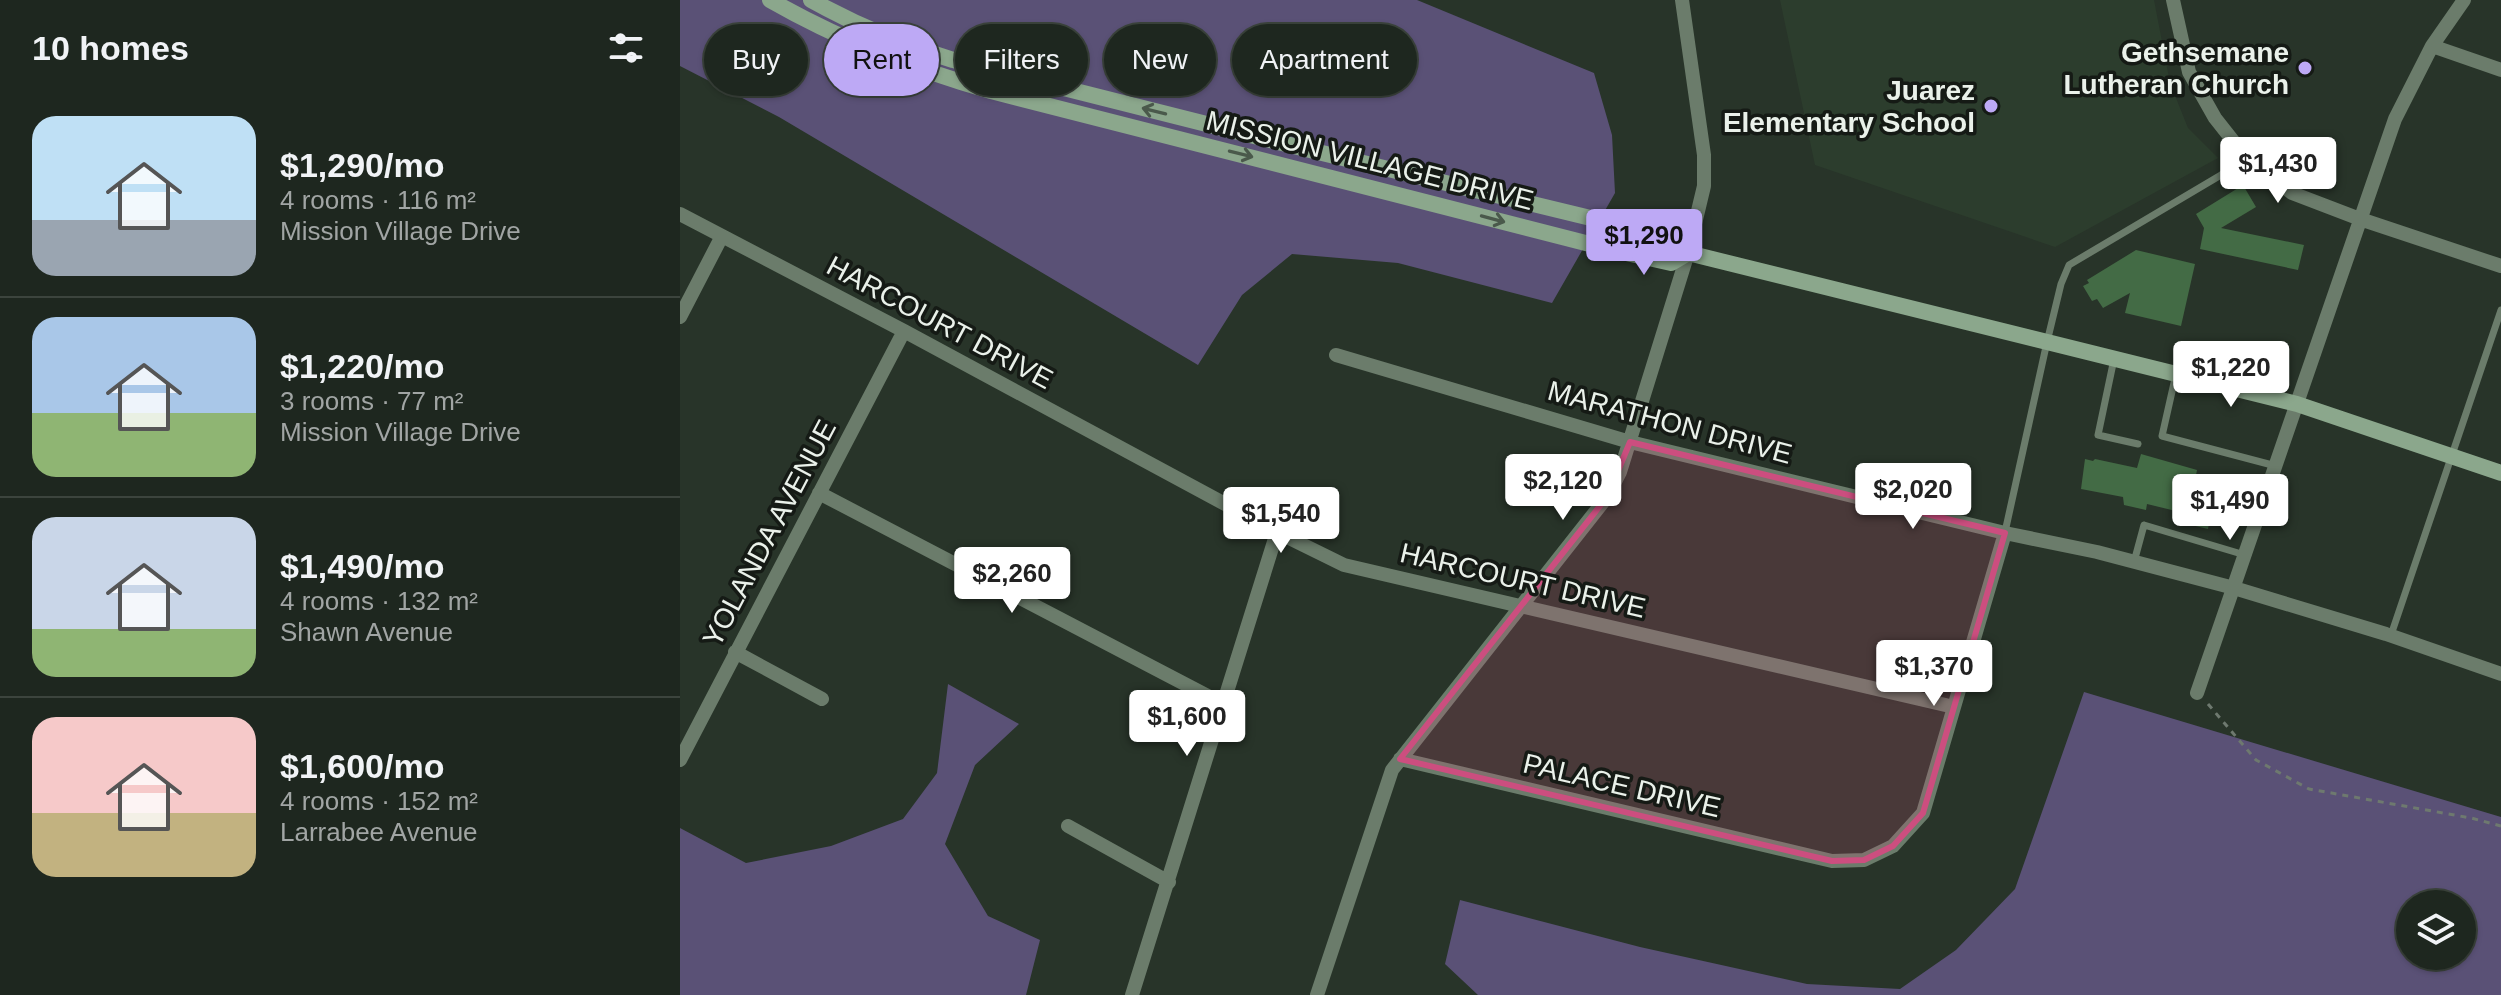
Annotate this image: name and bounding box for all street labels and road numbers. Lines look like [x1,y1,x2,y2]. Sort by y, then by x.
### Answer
street label: MISSION VILLAGE DRIVE [1203,105,1537,216]
street label: HARCOURT DRIVE [822,250,1058,395]
street label: MARATHON DRIVE [1544,375,1795,470]
street label: YOLANDA AVENUE [697,415,842,652]
street label: HARCOURT DRIVE [1397,537,1649,624]
street label: PALACE DRIVE [1520,748,1724,823]

